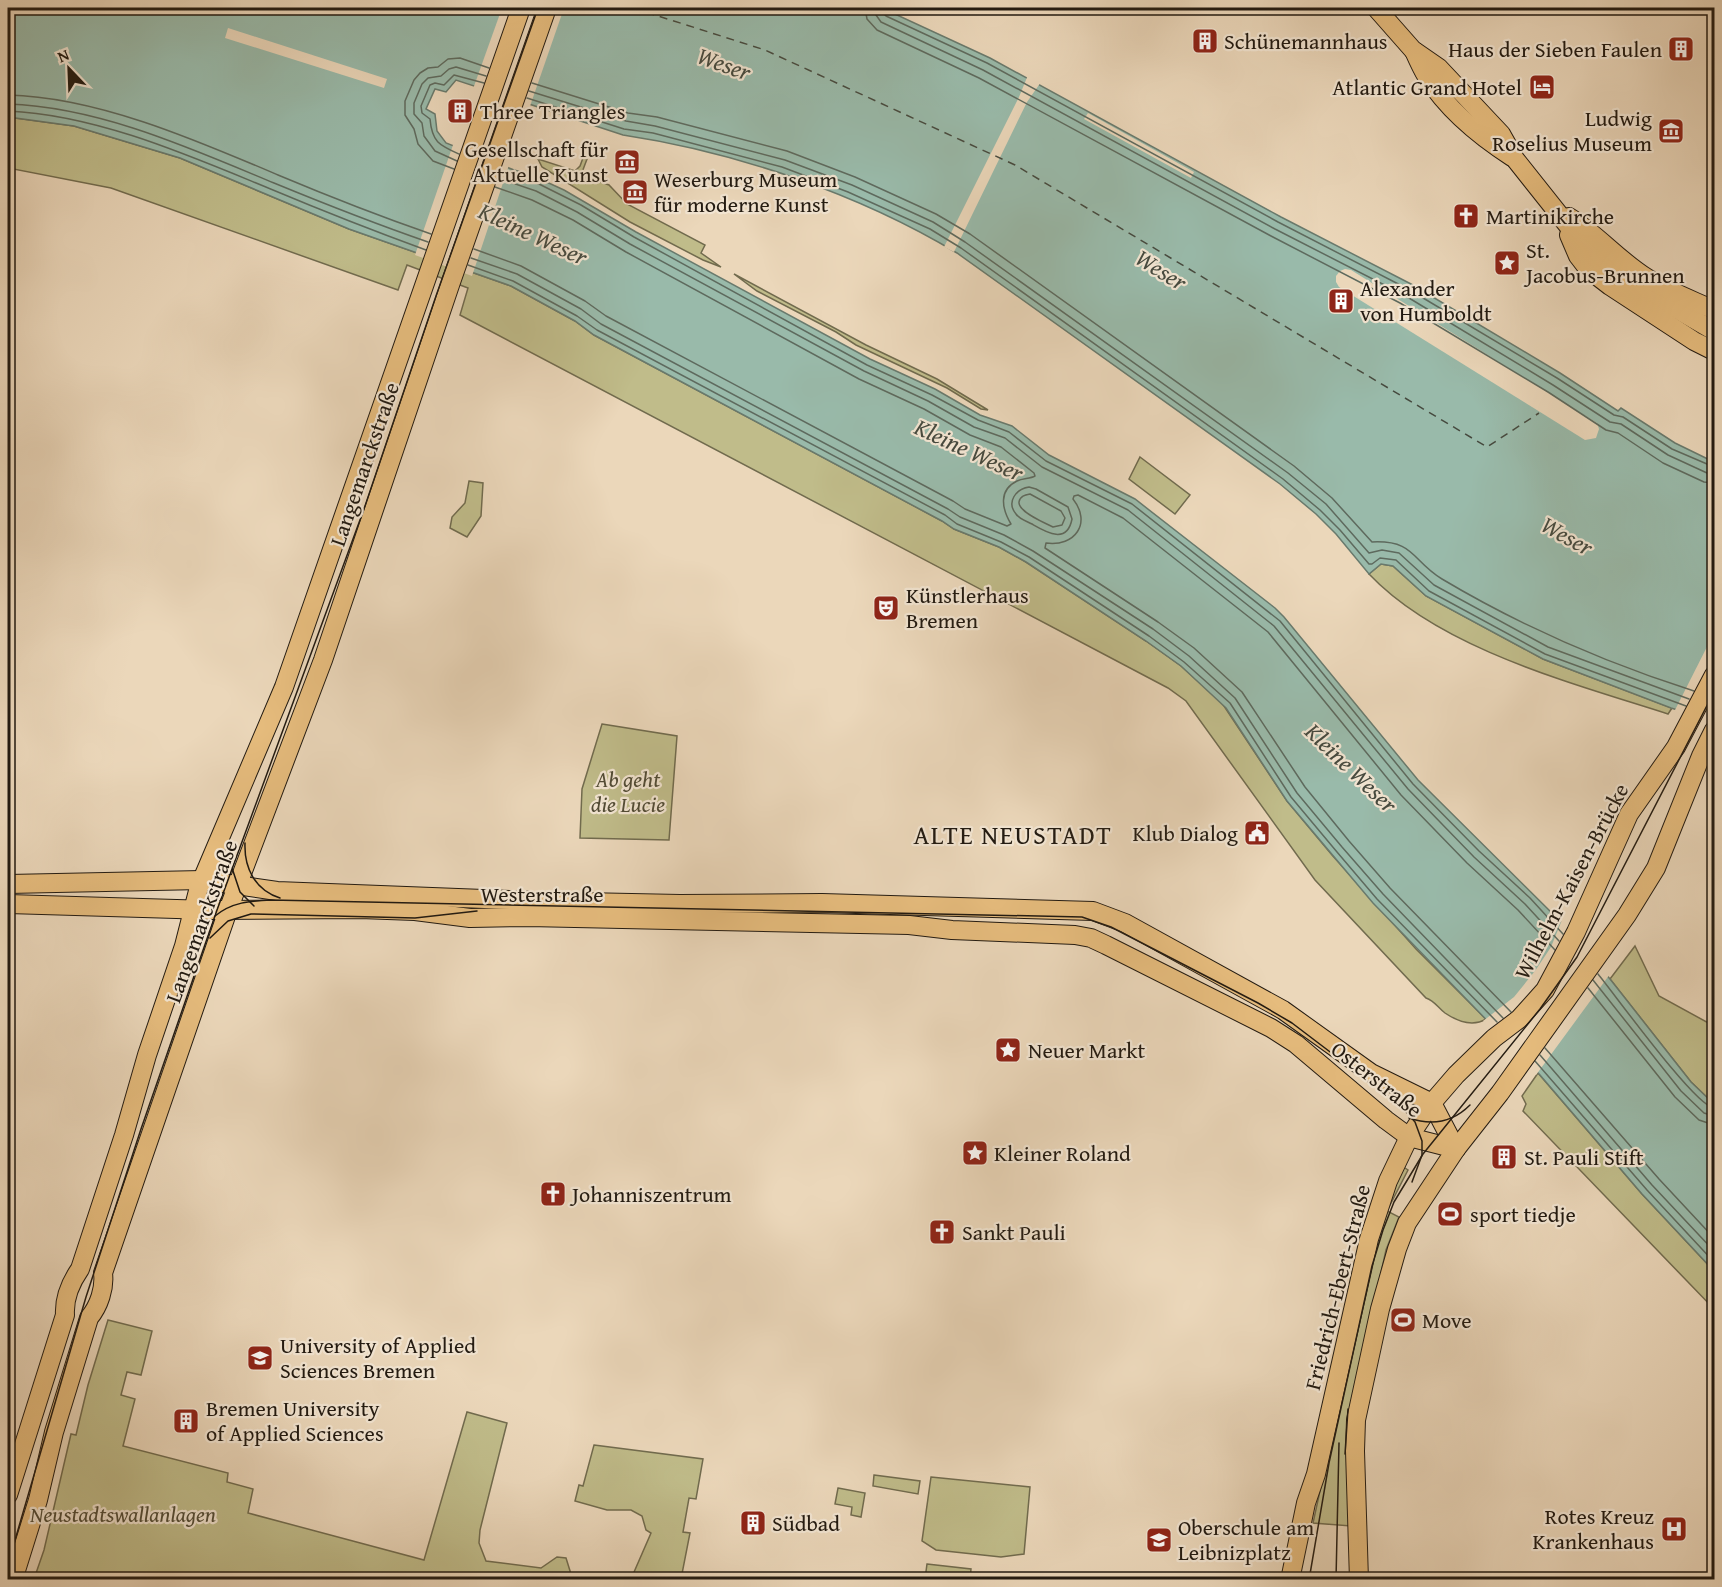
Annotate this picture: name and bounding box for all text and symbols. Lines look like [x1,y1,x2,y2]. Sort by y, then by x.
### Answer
place label: Schünemannhaus [1224,25,1388,57]
building icon: Schünemannhaus [1190,26,1220,56]
place label: Haus der Sieben Faulen [1448,33,1663,65]
building icon: Haus der Sieben Faulen [1666,34,1696,64]
water label: Weser [692,38,757,90]
north arrow [39,39,99,99]
text: N [54,42,73,68]
place label: Atlantic Grand Hotel [1332,71,1522,103]
hotel icon: Atlantic Grand Hotel [1527,72,1557,102]
place label: Three Triangles [480,95,625,127]
building icon: Three Triangles [445,96,475,126]
place label: Ludwig Roselius Museum [1492,102,1652,159]
museum icon: Ludwig Roselius Museum [1656,116,1686,146]
place label: Gesellschaft für Aktuelle Kunst [465,133,608,190]
museum icon: Gesellschaft für Aktuelle Kunst [612,147,642,177]
place label: Weserburg Museum für moderne Kunst [654,163,837,220]
museum icon: Weserburg Museum für moderne Kunst [620,177,650,207]
water label: Kleine Weser [472,193,594,274]
place label: Martinikirche [1486,200,1614,232]
church icon: Martinikirche [1451,201,1481,231]
place label: St. Jacobus-Brunnen [1523,234,1685,291]
water label: Weser [1129,240,1195,300]
place icon: St. Jacobus-Brunnen [1492,248,1522,278]
place label: Alexander von Humboldt [1360,272,1492,329]
building icon: Alexander von Humboldt [1326,286,1356,316]
street label: Langemarckstraße [321,378,407,550]
water label: Kleine Weser [908,409,1030,490]
water label: Weser [1535,507,1601,565]
place label: Künstlerhaus Bremen [906,579,1029,636]
theatre icon: Künstlerhaus Bremen [871,593,901,623]
water label: Kleine Weser [1297,714,1406,821]
park label: Ab geht die Lucie [591,763,665,820]
street label: Wilhelm-Kaisen-Brücke [1506,777,1636,985]
district label: ALTE NEUSTADT [914,815,1112,854]
place label: Klub Dialog [1132,817,1238,849]
public building icon: Klub Dialog [1242,818,1272,848]
street label: Langemarckstraße [157,835,245,1007]
street label: Westerstraße [480,878,604,910]
street label: Osterstraße [1325,1033,1429,1125]
place label: Neuer Markt [1028,1034,1146,1066]
place icon: Neuer Markt [993,1035,1023,1065]
place label: Kleiner Roland [994,1137,1131,1169]
place icon: Kleiner Roland [960,1138,990,1168]
place label: St. Pauli Stift [1524,1141,1644,1173]
building icon: St. Pauli Stift [1489,1142,1519,1172]
place label: Johanniszentrum [569,1178,732,1210]
church icon: Johanniszentrum [538,1179,568,1209]
street label: Friedrich-Ebert-Straße [1296,1181,1378,1393]
place label: sport tiedje [1470,1198,1576,1230]
sports icon: sport tiedje [1435,1199,1465,1229]
place label: Sankt Pauli [962,1216,1066,1248]
church icon: Sankt Pauli [927,1217,957,1247]
place label: Move [1422,1304,1472,1336]
sports icon: Move [1388,1305,1418,1335]
place label: University of Applied Sciences Bremen [280,1329,476,1386]
school or university icon: University of Applied Sciences Bremen [245,1343,275,1373]
place label: Bremen University of Applied Sciences [206,1392,384,1449]
building icon: Bremen University of Applied Sciences [171,1406,201,1436]
park label: Neustadtswallanlagen [29,1498,216,1530]
place label: Rotes Kreuz Krankenhaus [1533,1500,1654,1557]
place label: Südbad [772,1507,840,1539]
building icon: Südbad [738,1508,768,1538]
place label: Oberschule am Leibnizplatz [1178,1511,1314,1568]
hospital icon: Rotes Kreuz Krankenhaus [1659,1514,1689,1544]
school or university icon: Oberschule am Leibnizplatz [1144,1525,1174,1555]

